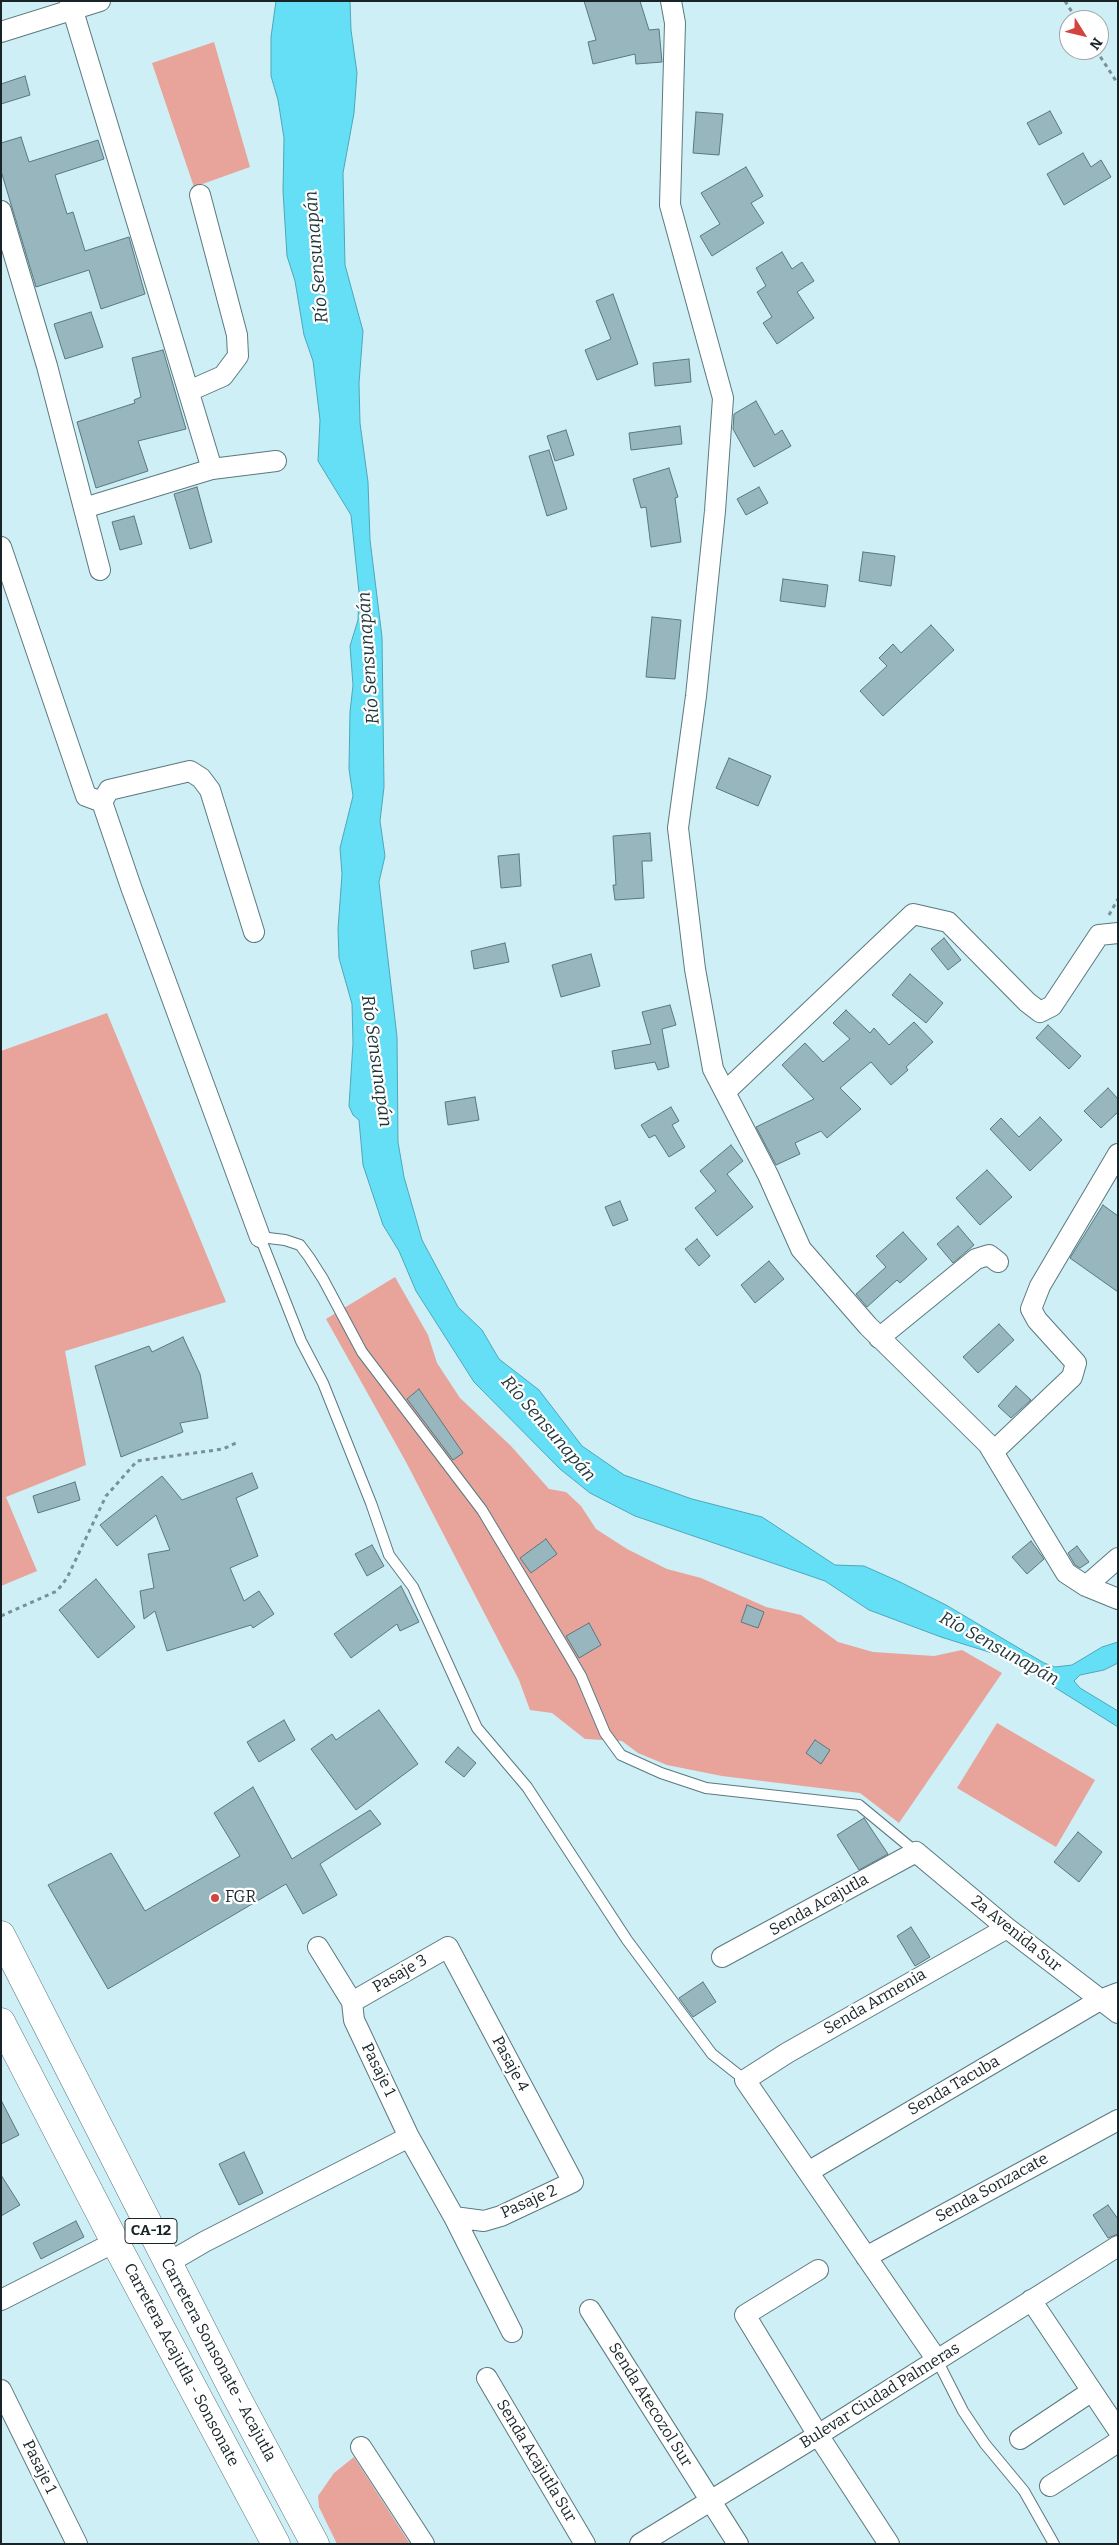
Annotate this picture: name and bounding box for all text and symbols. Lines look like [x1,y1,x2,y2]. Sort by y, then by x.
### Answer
north arrow [1059,10,1109,60]
text: N [1086,34,1106,53]
water label: Río Sensunapán [300,190,334,324]
water label: Río Sensunapán [354,591,384,725]
water label: Río Sensunapán [356,994,396,1128]
water label: Río Sensunapán [496,1372,600,1486]
water label: Río Sensunapán [936,1607,1062,1691]
street label: Senda Acajutla [766,1870,872,1940]
place label: FGR [225,1888,256,1908]
marker: FGR [209,1892,221,1904]
street label: 2a Avenida Sur [967,1892,1065,1976]
street label: Pasaje 3 [369,1951,431,1997]
street label: Senda Armenia [820,1965,930,2039]
street label: Pasaje 4 [487,2033,533,2095]
street label: Pasaje 1 [357,2040,399,2100]
street label: Senda Tacuba [905,2052,1003,2120]
street label: Senda Sonzacate [932,2149,1052,2227]
street label: Pasaje 2 [498,2181,560,2223]
road number: CA-12 [125,2218,177,2244]
street label: Carretera Sonsonate - Acajutla [156,2255,280,2465]
street label: Carretera Acajutla - Sonsonate [119,2260,243,2470]
street label: Senda Atecozol Sur [604,2339,696,2471]
street label: Bulevar Ciudad Palmeras [797,2339,963,2453]
street label: Senda Acajutla Sur [492,2396,580,2526]
street label: Pasaje 1 [18,2437,60,2497]

